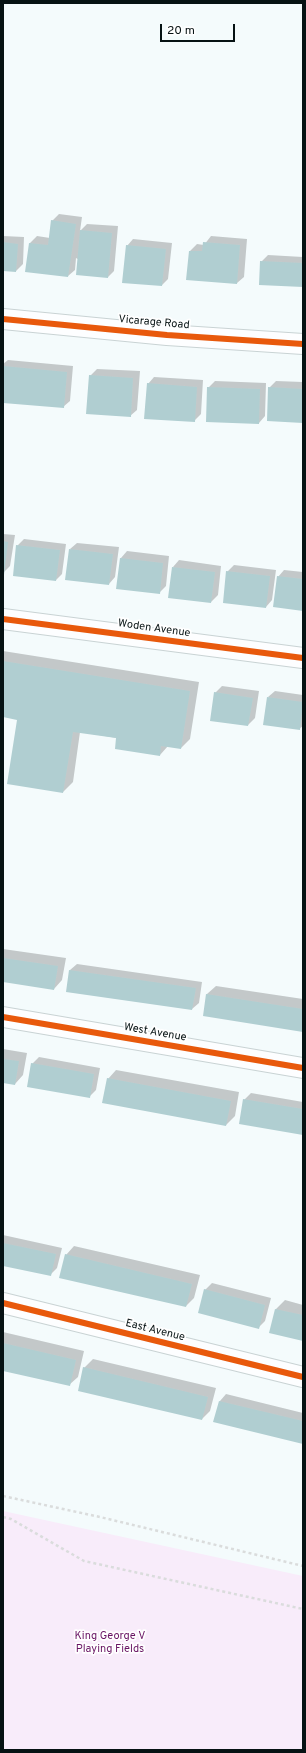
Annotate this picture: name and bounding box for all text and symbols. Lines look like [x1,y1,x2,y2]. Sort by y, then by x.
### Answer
scale bar [162,16,237,42]
text: 20 m [167,23,195,39]
street label: Vicarage Road [118,313,190,333]
street label: Woden Avenue [117,617,191,641]
street label: West Avenue [123,1021,187,1045]
street label: East Avenue [124,1317,186,1345]
park label: King George V Playing Fields [75,1630,145,1656]

